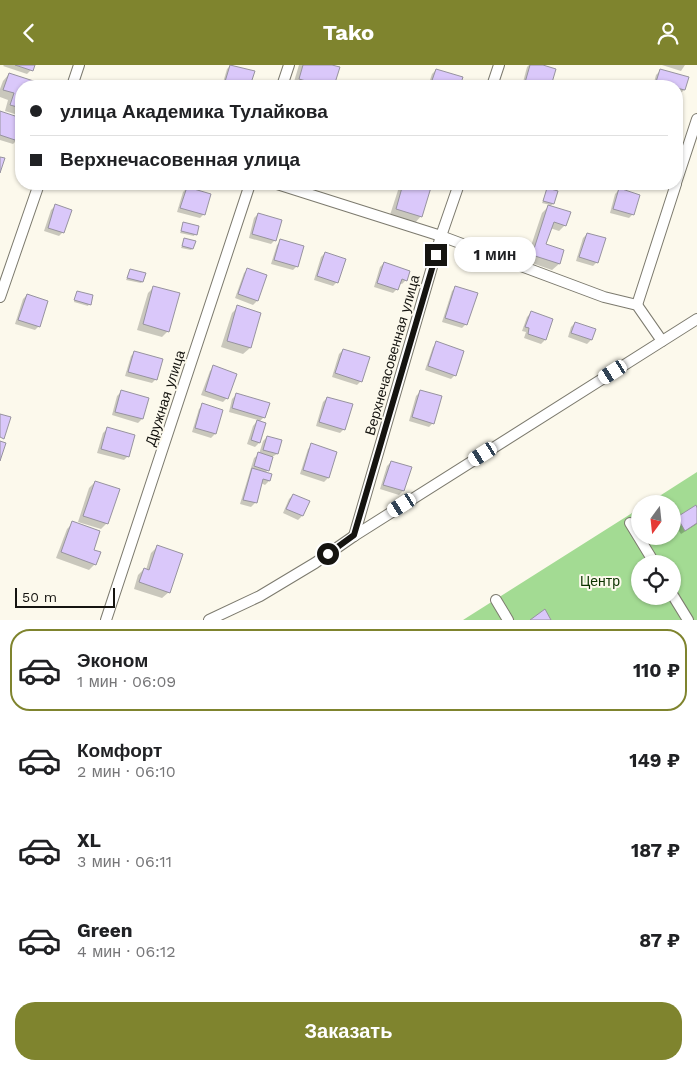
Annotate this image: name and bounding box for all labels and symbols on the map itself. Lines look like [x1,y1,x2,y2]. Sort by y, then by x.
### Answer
callout: 1 мин [454,237,536,273]
route end [425,244,447,266]
street label: Верхнечасовенная улица [361,273,423,437]
street label: Дружная улица [142,348,188,448]
car [596,358,629,386]
car [466,440,499,468]
car [385,491,418,519]
north arrow [631,495,681,545]
route start [317,543,339,565]
park label: Центр [580,573,620,589]
scale bar [15,585,115,608]

